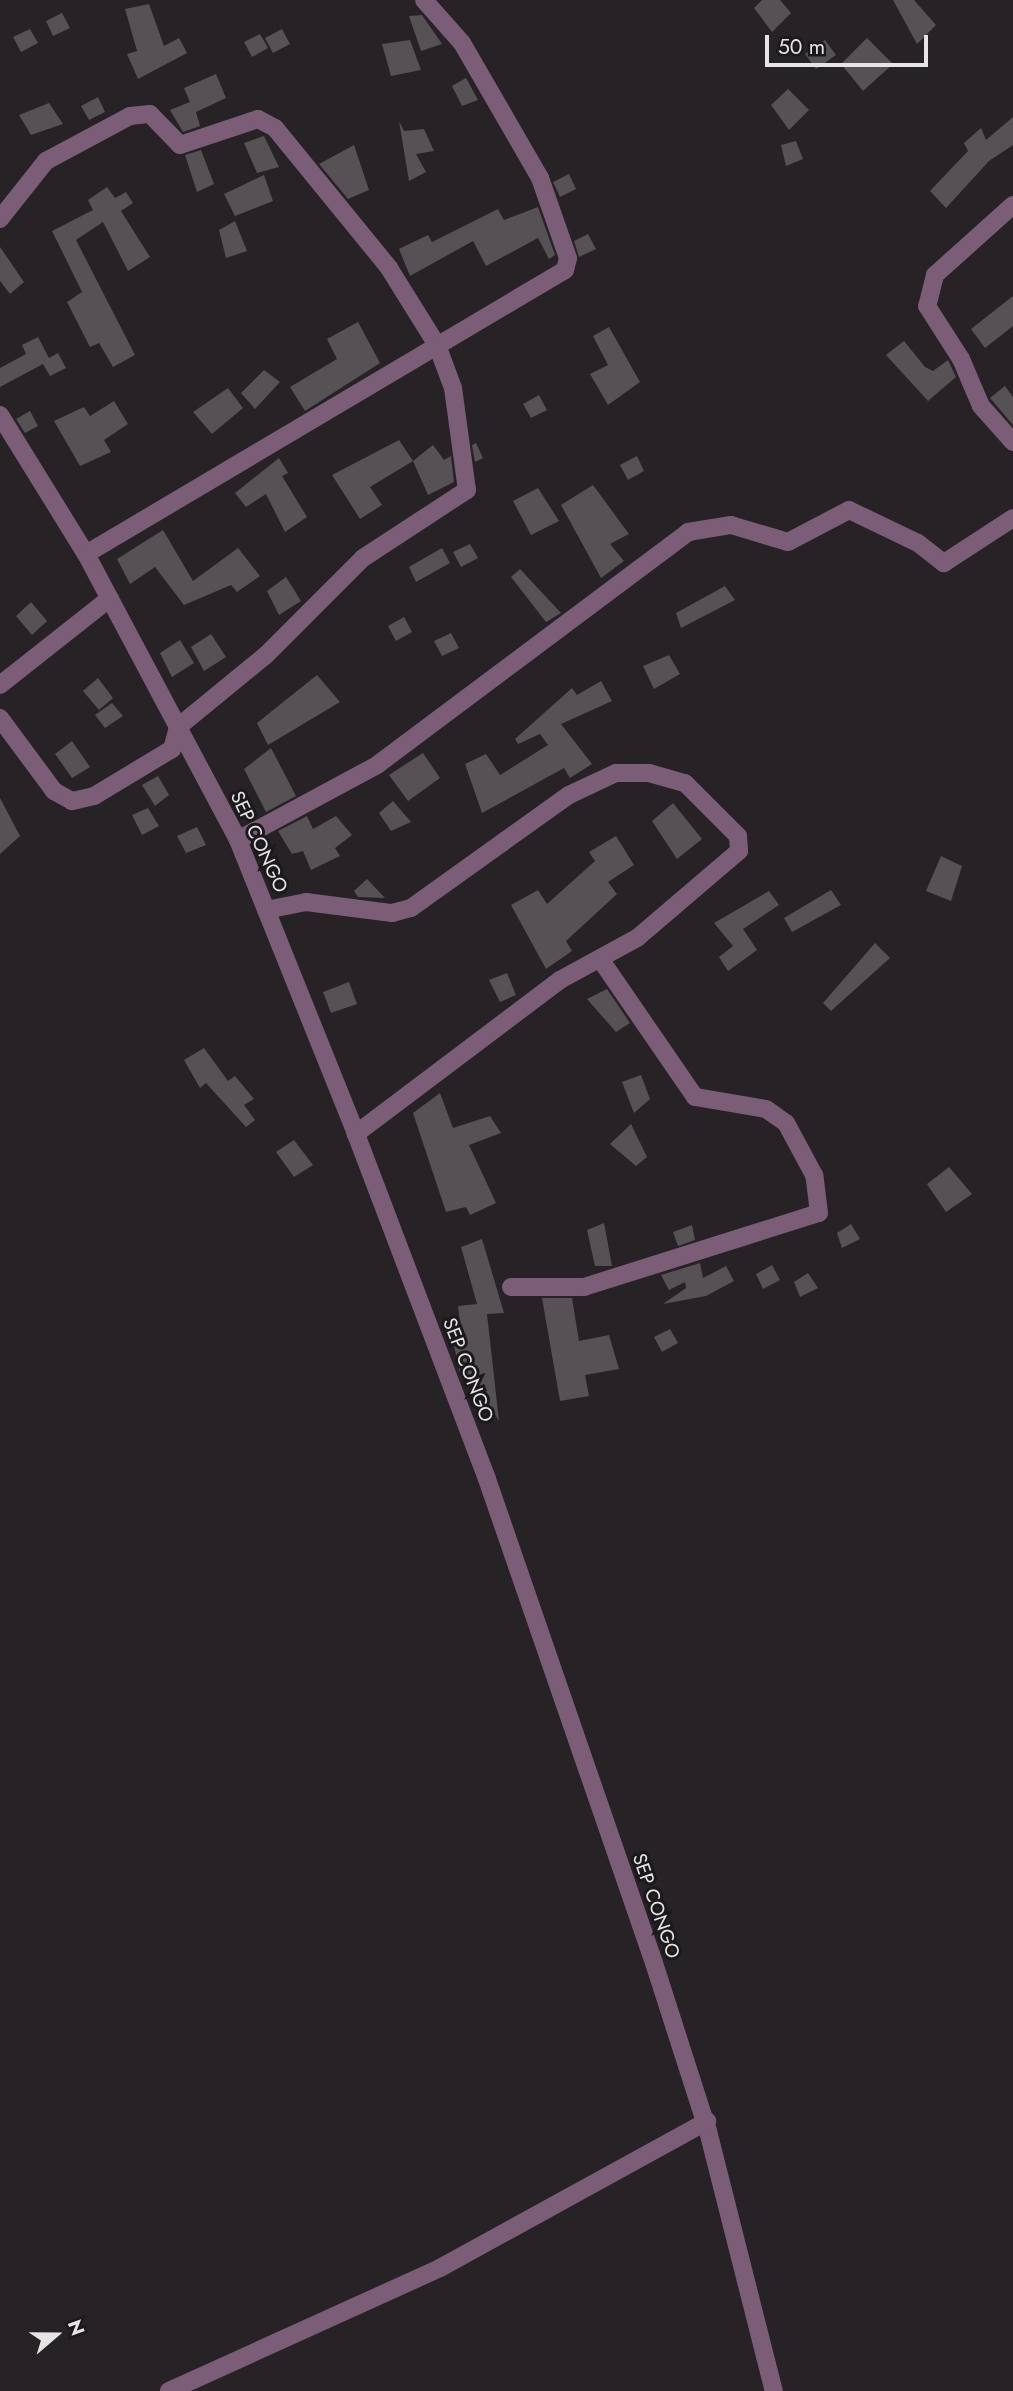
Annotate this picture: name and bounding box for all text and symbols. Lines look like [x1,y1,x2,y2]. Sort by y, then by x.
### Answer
scale bar [768,21,931,65]
text: 50 m [778,32,825,62]
street label: SEP CONGO [226,788,292,896]
street label: SEP CONGO [438,1315,498,1425]
street label: SEP CONGO [627,1851,685,1961]
north arrow [21,2300,91,2370]
text: N [61,2316,91,2339]

